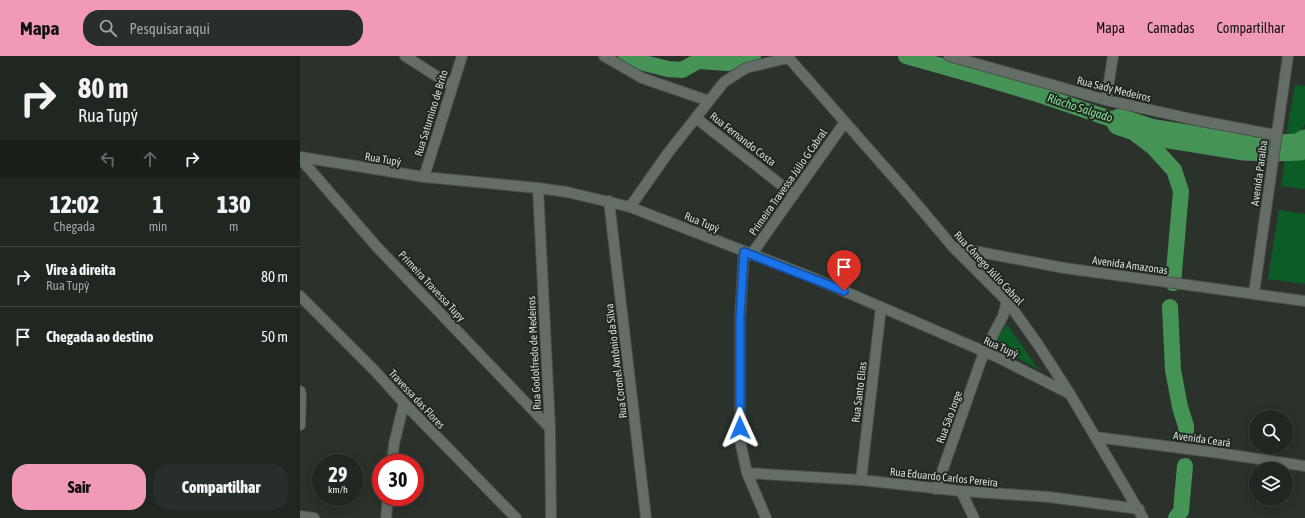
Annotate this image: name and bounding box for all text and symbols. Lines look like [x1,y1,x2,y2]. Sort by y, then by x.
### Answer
search box [83,10,363,46]
text: Mapa [20,17,59,39]
icon: search [97,17,119,39]
text: Pesquisar aqui [129,20,210,37]
text: Mapa [1096,20,1125,36]
text: Camadas [1147,20,1195,36]
text: Compartilhar [1217,20,1285,36]
street label: Rua Saturnino de Brito [412,68,450,158]
icon: right [12,72,64,124]
text: 80 m [78,72,128,104]
street label: Rua Sady Medeiros [1076,74,1152,104]
water label: Riacho Salgado [1046,91,1115,125]
text: Rua Tupý [78,105,138,126]
street label: Rua Fernando Costa [708,110,778,168]
street label: Primeira Travessa Júlio G Cabral [747,126,829,237]
street label: Avenida Paraíba [1248,140,1270,206]
icon: left [97,148,119,170]
icon: ahead [139,148,161,170]
icon: right [181,148,203,170]
street label: Rua Tupý [364,150,403,168]
text: 12:02 [49,191,99,218]
text: 1 [152,191,164,218]
text: 130 [217,191,251,218]
street label: Rua Tupý [683,210,722,235]
text: Chegada [54,219,95,234]
text: min [149,219,167,234]
text: m [229,219,238,234]
street label: Rua Cônego Júlio Cabral [952,229,1026,307]
street label: Primeira Travessa Tupy [396,248,468,324]
pin [827,250,861,291]
street label: Avenida Amazonas [1091,254,1169,276]
icon: arrive [833,256,855,278]
text: Vire à direita [46,261,116,278]
icon: right [12,266,34,288]
text: 80 m [261,268,288,285]
text: Rua Tupý [46,278,89,293]
street label: Rua Godolfredo de Medeiros [525,296,543,410]
street label: Rua Coronel Antônio da Silva [603,303,629,419]
icon: arrive [12,326,34,348]
text: Chegada ao destino [46,328,154,345]
text: 50 m [261,328,288,345]
street label: Rua Tupý [982,334,1021,360]
street label: Rua Santo Elias [849,361,869,423]
street label: Travessa das Flores [387,367,448,431]
street label: Rua São Jorge [934,389,964,445]
position arrow [719,407,761,449]
map controls [1249,410,1293,506]
button: search [1249,410,1293,454]
street label: Avenida Ceará [1173,429,1231,449]
speed limit sign: 30 [372,454,424,506]
button: layers [1249,462,1293,506]
text: 29 [329,463,347,486]
button: Sair [12,464,146,510]
button: Compartilhar [154,464,288,510]
street label: Rua Eduardo Carlos Pereira [889,465,999,489]
text: km/h [328,484,348,495]

